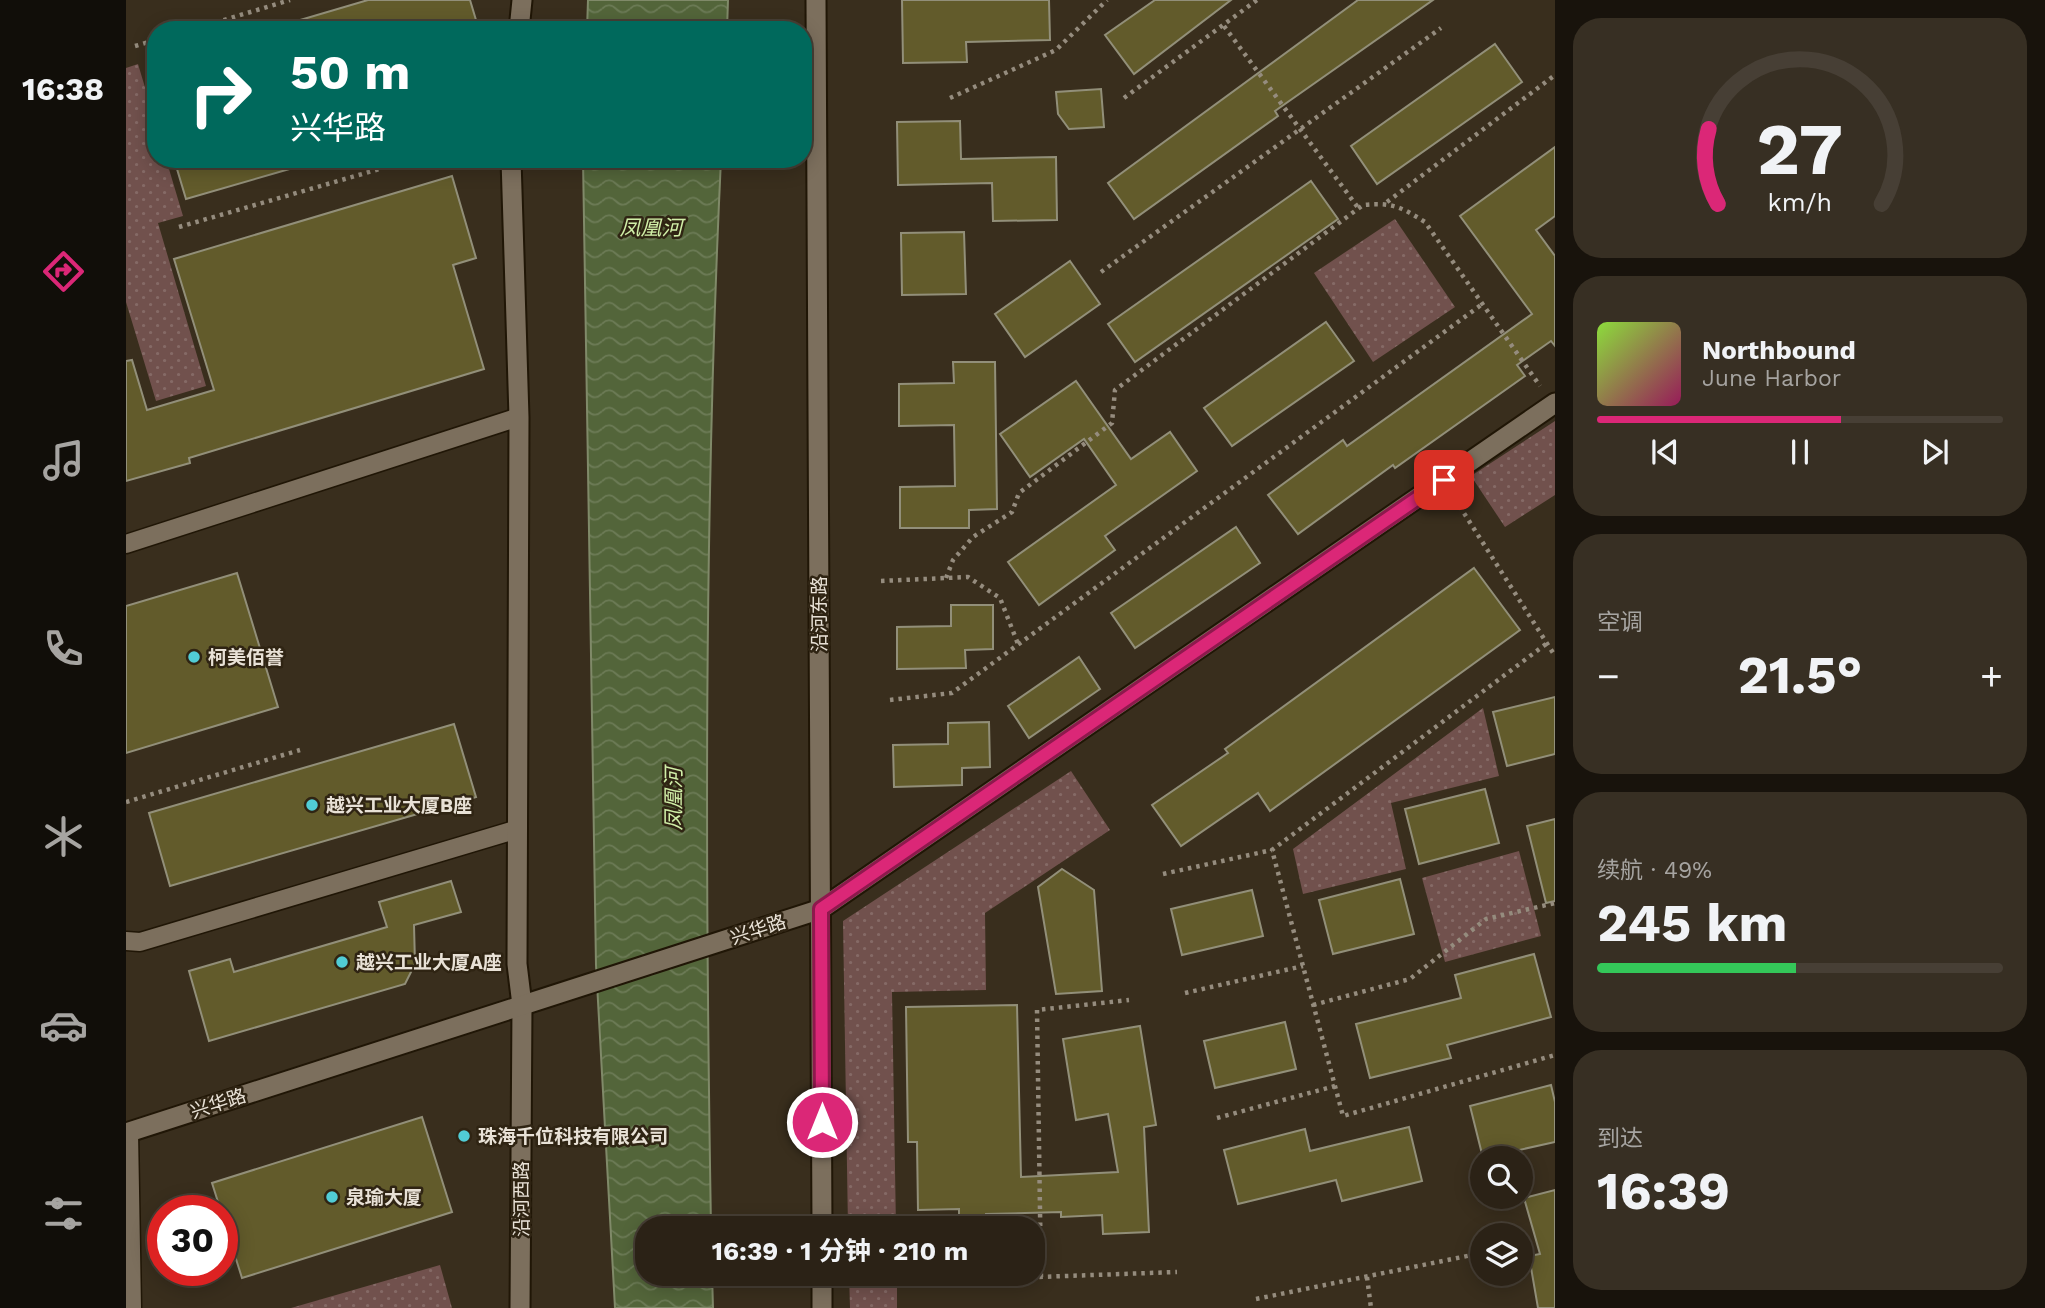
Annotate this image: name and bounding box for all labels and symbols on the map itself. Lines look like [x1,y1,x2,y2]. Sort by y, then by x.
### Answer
water label: 凤凰河 [620,215,686,240]
pin [1414,450,1474,510]
street label: 沿河东路 [808,576,831,652]
place label: 柯美佰誉 [208,646,284,669]
marker: 柯美佰誉 [186,649,202,665]
water label: 凤凰河 [661,764,686,831]
place label: 越兴工业大厦B座 [326,794,472,817]
marker: 越兴工业大厦B座 [304,797,320,813]
street label: 兴华路 [727,910,789,949]
place label: 越兴工业大厦A座 [356,951,502,974]
marker: 越兴工业大厦A座 [334,954,350,970]
street label: 兴华路 [187,1084,249,1123]
position arrow [785,1085,859,1159]
place label: 珠海千位科技有限公司 [478,1125,668,1148]
marker: 珠海千位科技有限公司 [456,1128,472,1144]
street label: 沿河西路 [510,1161,533,1237]
place label: 泉瑜大厦 [346,1186,422,1209]
marker: 泉瑜大厦 [324,1189,340,1205]
speed limit sign: 30 [147,1195,238,1286]

